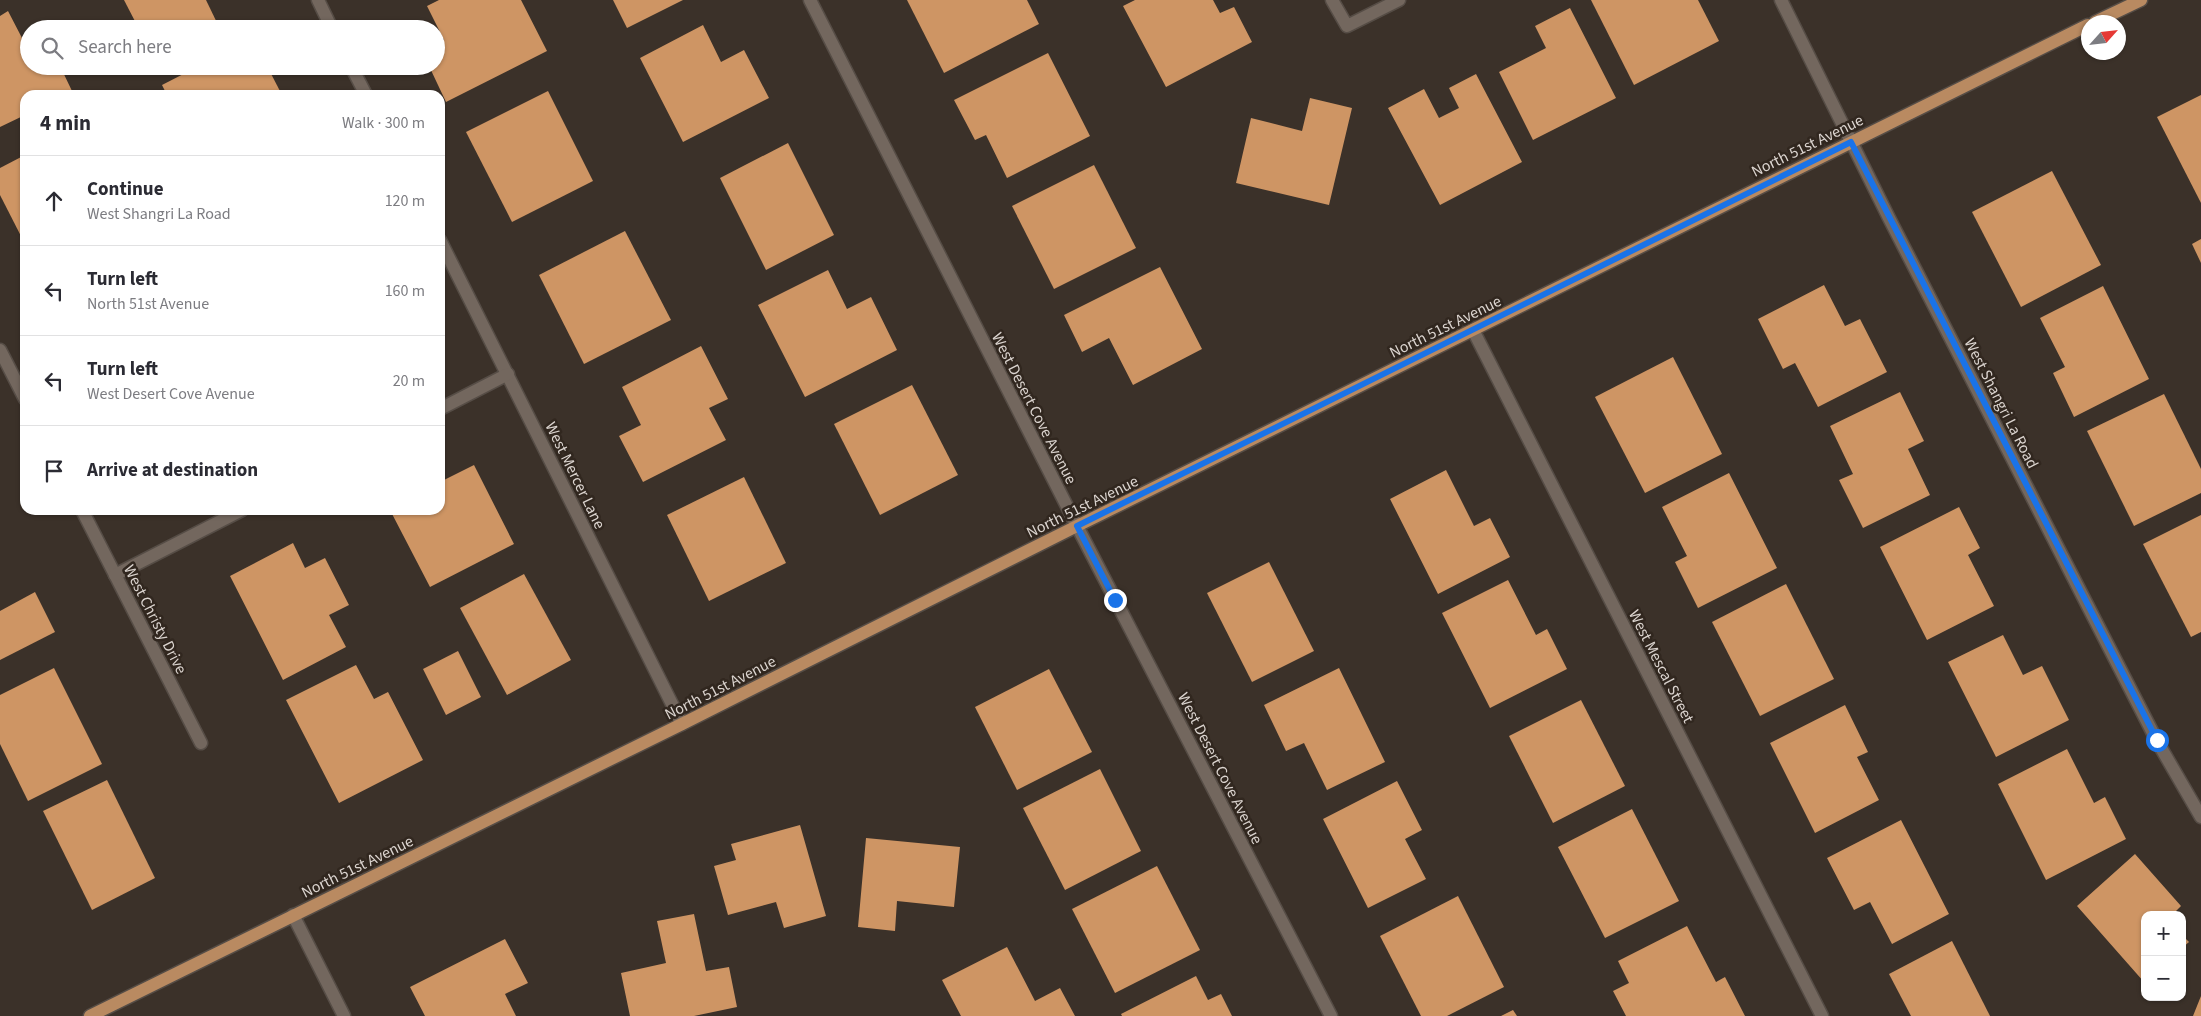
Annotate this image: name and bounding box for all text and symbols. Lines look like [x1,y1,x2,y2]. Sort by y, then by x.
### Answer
north arrow [2081,15,2126,60]
search box [20,20,445,75]
icon: search [38,34,66,62]
text: Search here [78,34,172,61]
text: 4 min [40,108,91,138]
street label: North 51st Avenue [1748,109,1867,183]
text: Walk · 300 m [342,112,425,134]
text: Continue [87,176,164,203]
icon: ahead [40,187,68,215]
text: 120 m [385,190,425,212]
text: West Shangri La Road [87,203,231,225]
text: Turn left [87,266,158,293]
icon: left [40,277,68,305]
text: 160 m [385,280,425,302]
street label: North 51st Avenue [1386,290,1505,364]
text: North 51st Avenue [87,293,209,315]
street label: West Desert Cove Avenue [986,329,1082,488]
street label: West Shangri La Road [1959,334,2044,472]
text: Turn left [87,356,158,383]
icon: left [40,367,68,395]
text: 20 m [393,370,425,392]
text: West Desert Cove Avenue [87,383,255,405]
street label: West Mercer Lane [540,418,611,533]
icon: arrive [40,457,68,485]
text: Arrive at destination [87,457,258,484]
street label: North 51st Avenue [1023,470,1142,544]
street label: West Christy Drive [118,561,192,678]
route end [1104,589,1127,612]
street label: West Mescal Street [1623,606,1699,727]
street label: North 51st Avenue [661,650,780,725]
street label: West Desert Cove Avenue [1172,689,1268,848]
route start [2146,729,2169,752]
street label: North 51st Avenue [298,830,417,904]
map controls [2141,911,2186,1001]
button: + [2141,911,2186,956]
button: − [2141,956,2186,1001]

